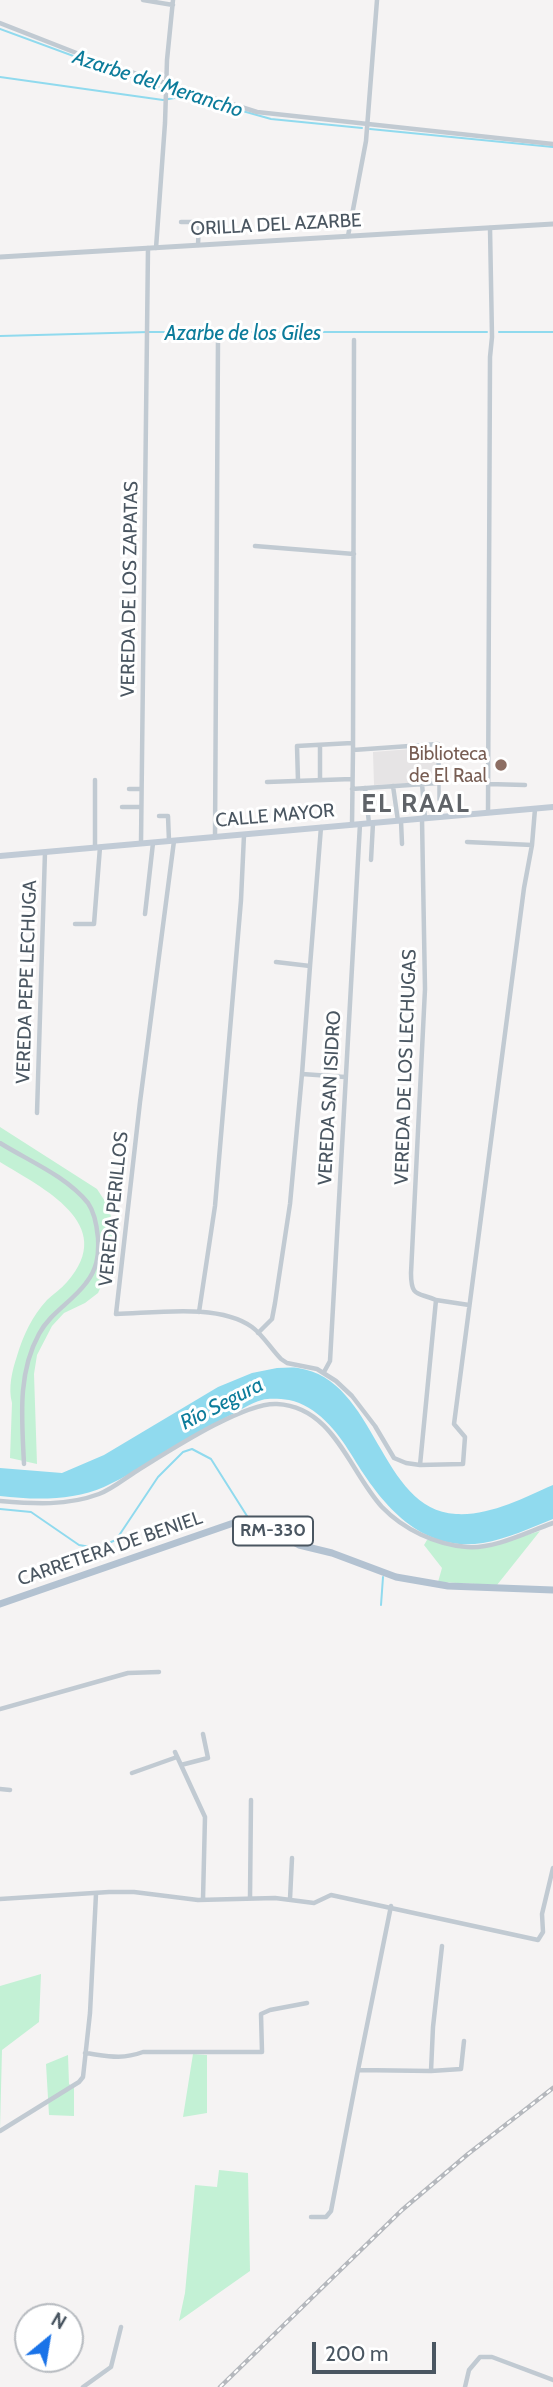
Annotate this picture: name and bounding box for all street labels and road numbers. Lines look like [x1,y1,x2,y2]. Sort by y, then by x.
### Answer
street label: ORILLA DEL AZARBE [190,209,362,241]
street label: VEREDA DE LOS ZAPATAS [117,481,143,697]
street label: CALLE MAYOR [214,799,336,833]
street label: VEREDA PEPE LECHUGA [12,880,42,1084]
street label: VEREDA DE LOS LECHUGAS [390,949,422,1185]
street label: VEREDA SAN ISIDRO [314,1010,346,1186]
street label: VEREDA PERILLOS [95,1130,133,1288]
street label: CARRETERA DE BENIEL [15,1507,205,1591]
road number: RM-330 [233,1516,313,1546]

